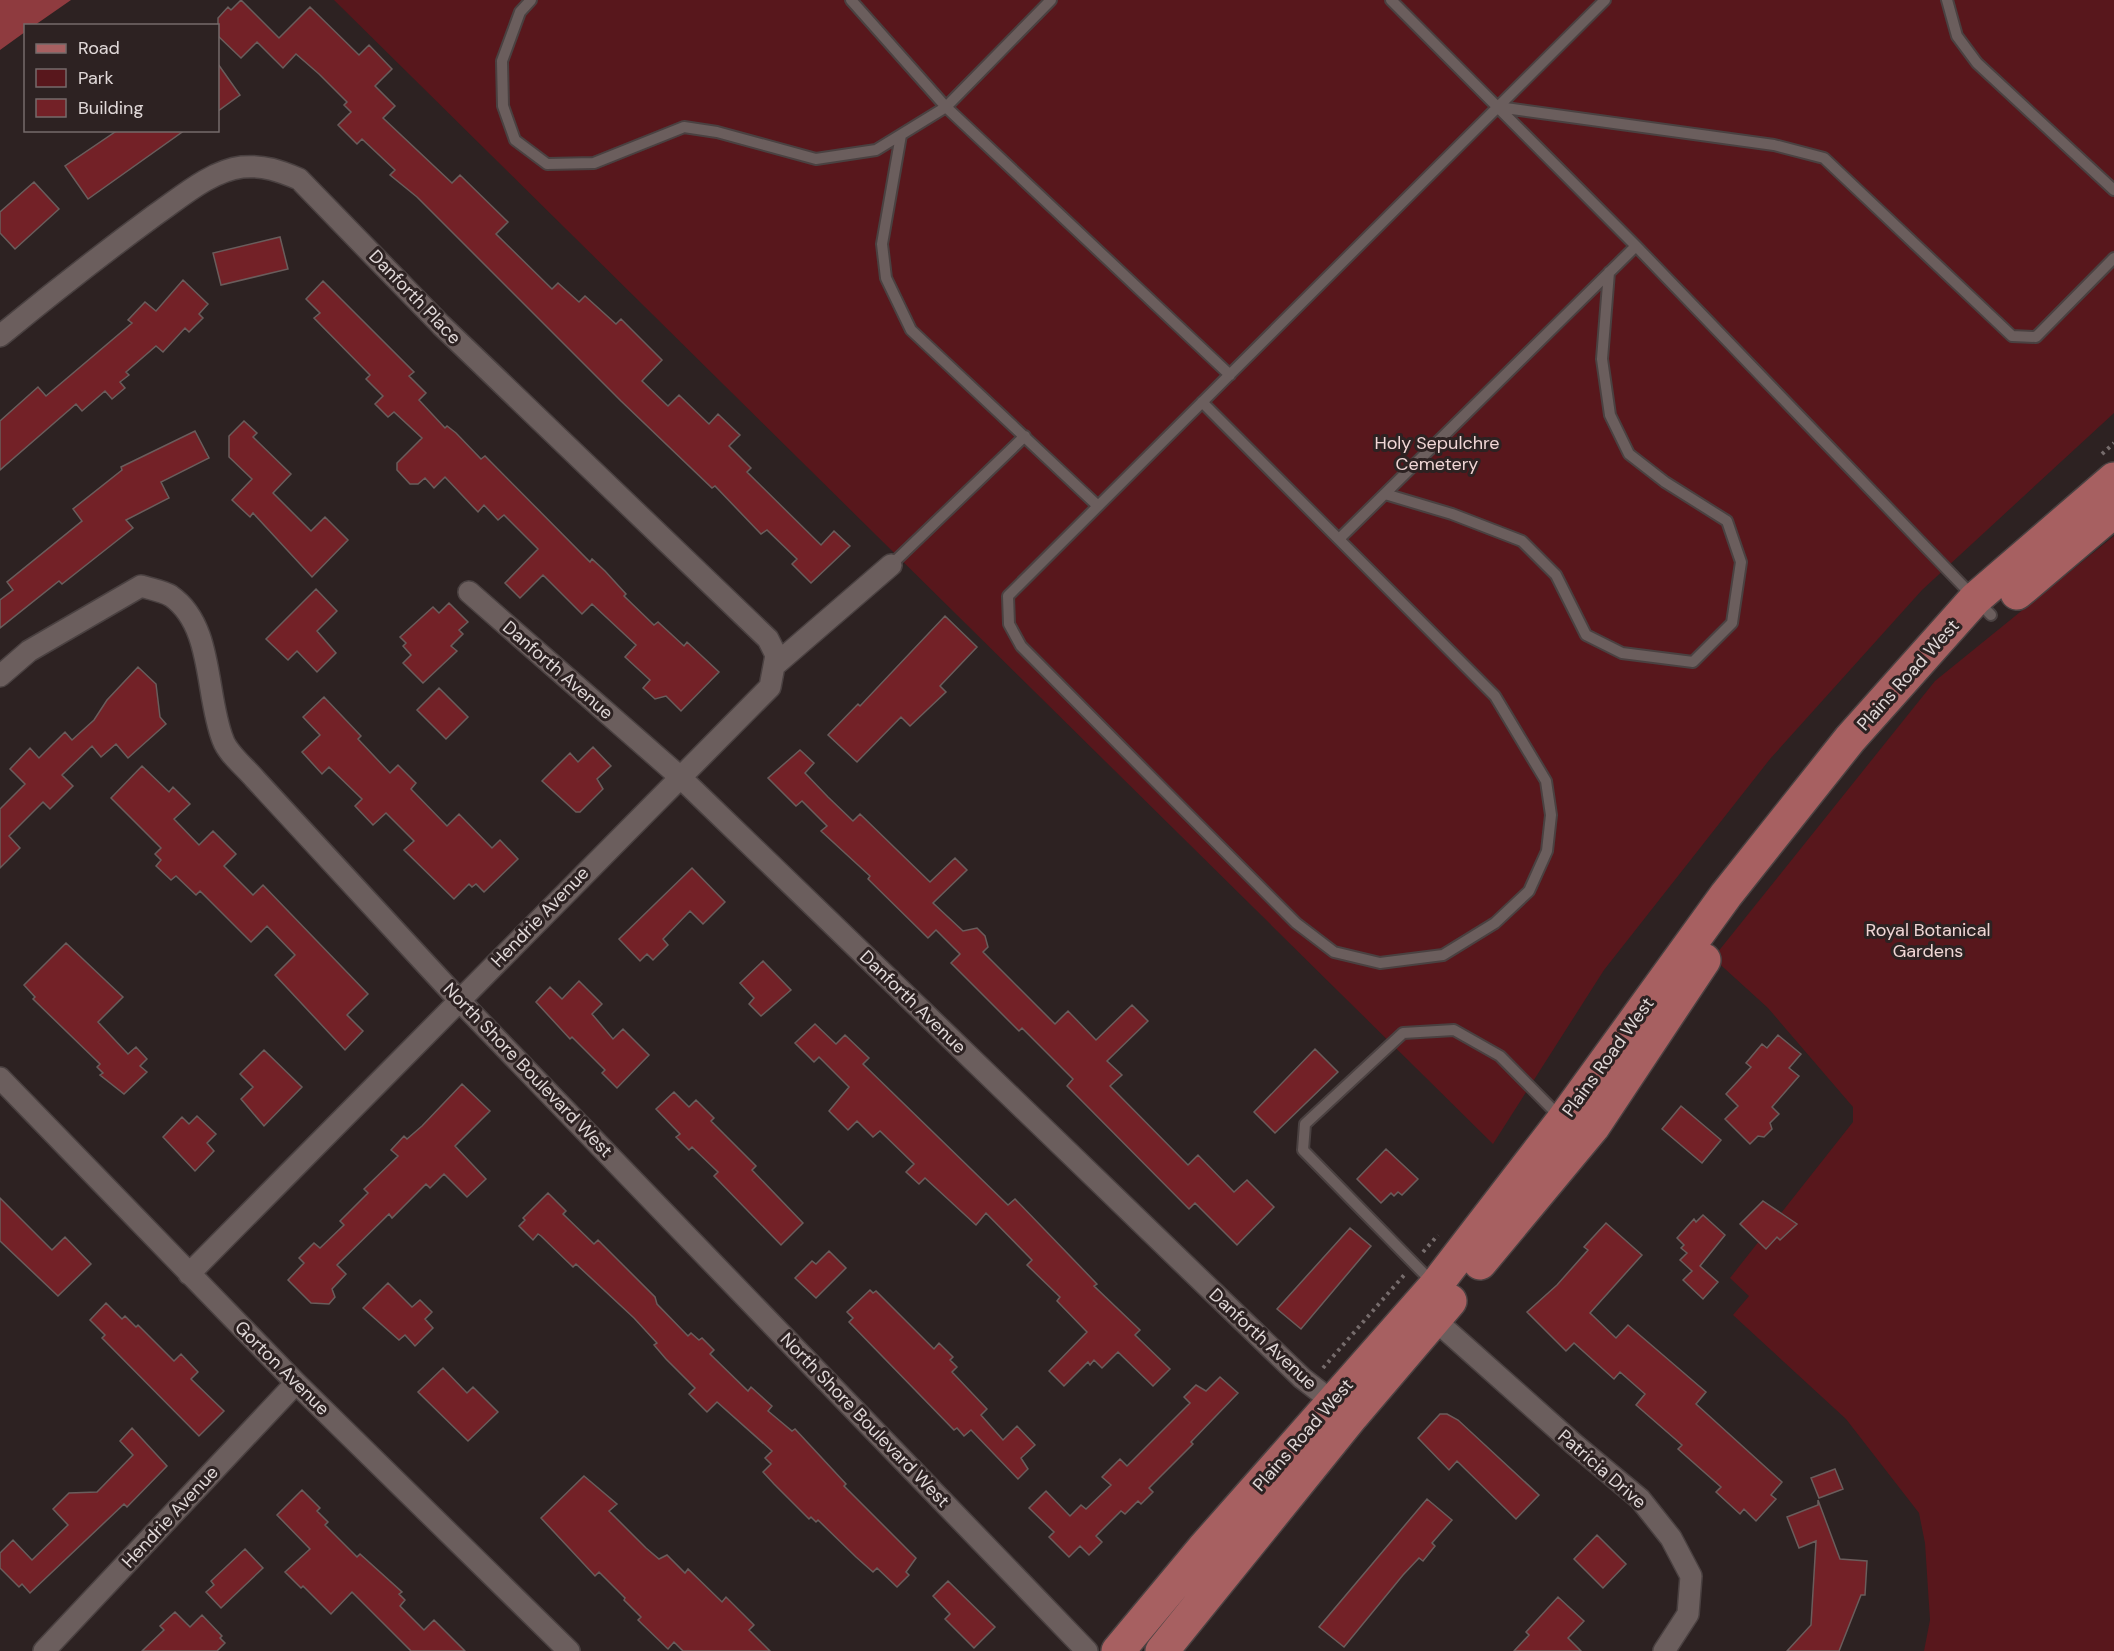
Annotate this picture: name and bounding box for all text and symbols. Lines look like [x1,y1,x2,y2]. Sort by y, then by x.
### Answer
legend [24,24,219,132]
text: Road [78,36,120,60]
text: Park [78,66,114,90]
text: Building [78,96,143,120]
street label: Danforth Place [364,245,466,349]
park label: Holy Sepulchre Cemetery [1374,431,1500,476]
street label: Plains Road West [1852,614,1964,736]
street label: Danforth Avenue [498,615,618,725]
street label: Hendrie Avenue [486,861,594,973]
park label: Royal Botanical Gardens [1866,918,1990,963]
street label: Danforth Avenue [855,945,971,1059]
street label: North Shore Boulevard West [438,977,618,1163]
street label: Plains Road West [1557,993,1659,1121]
street label: Danforth Avenue [1204,1283,1322,1395]
street label: Gorton Avenue [229,1315,335,1421]
street label: North Shore Boulevard West [775,1327,955,1513]
street label: Plains Road West [1247,1374,1359,1496]
street label: Patricia Drive [1553,1424,1651,1514]
street label: Hendrie Avenue [116,1461,224,1573]

